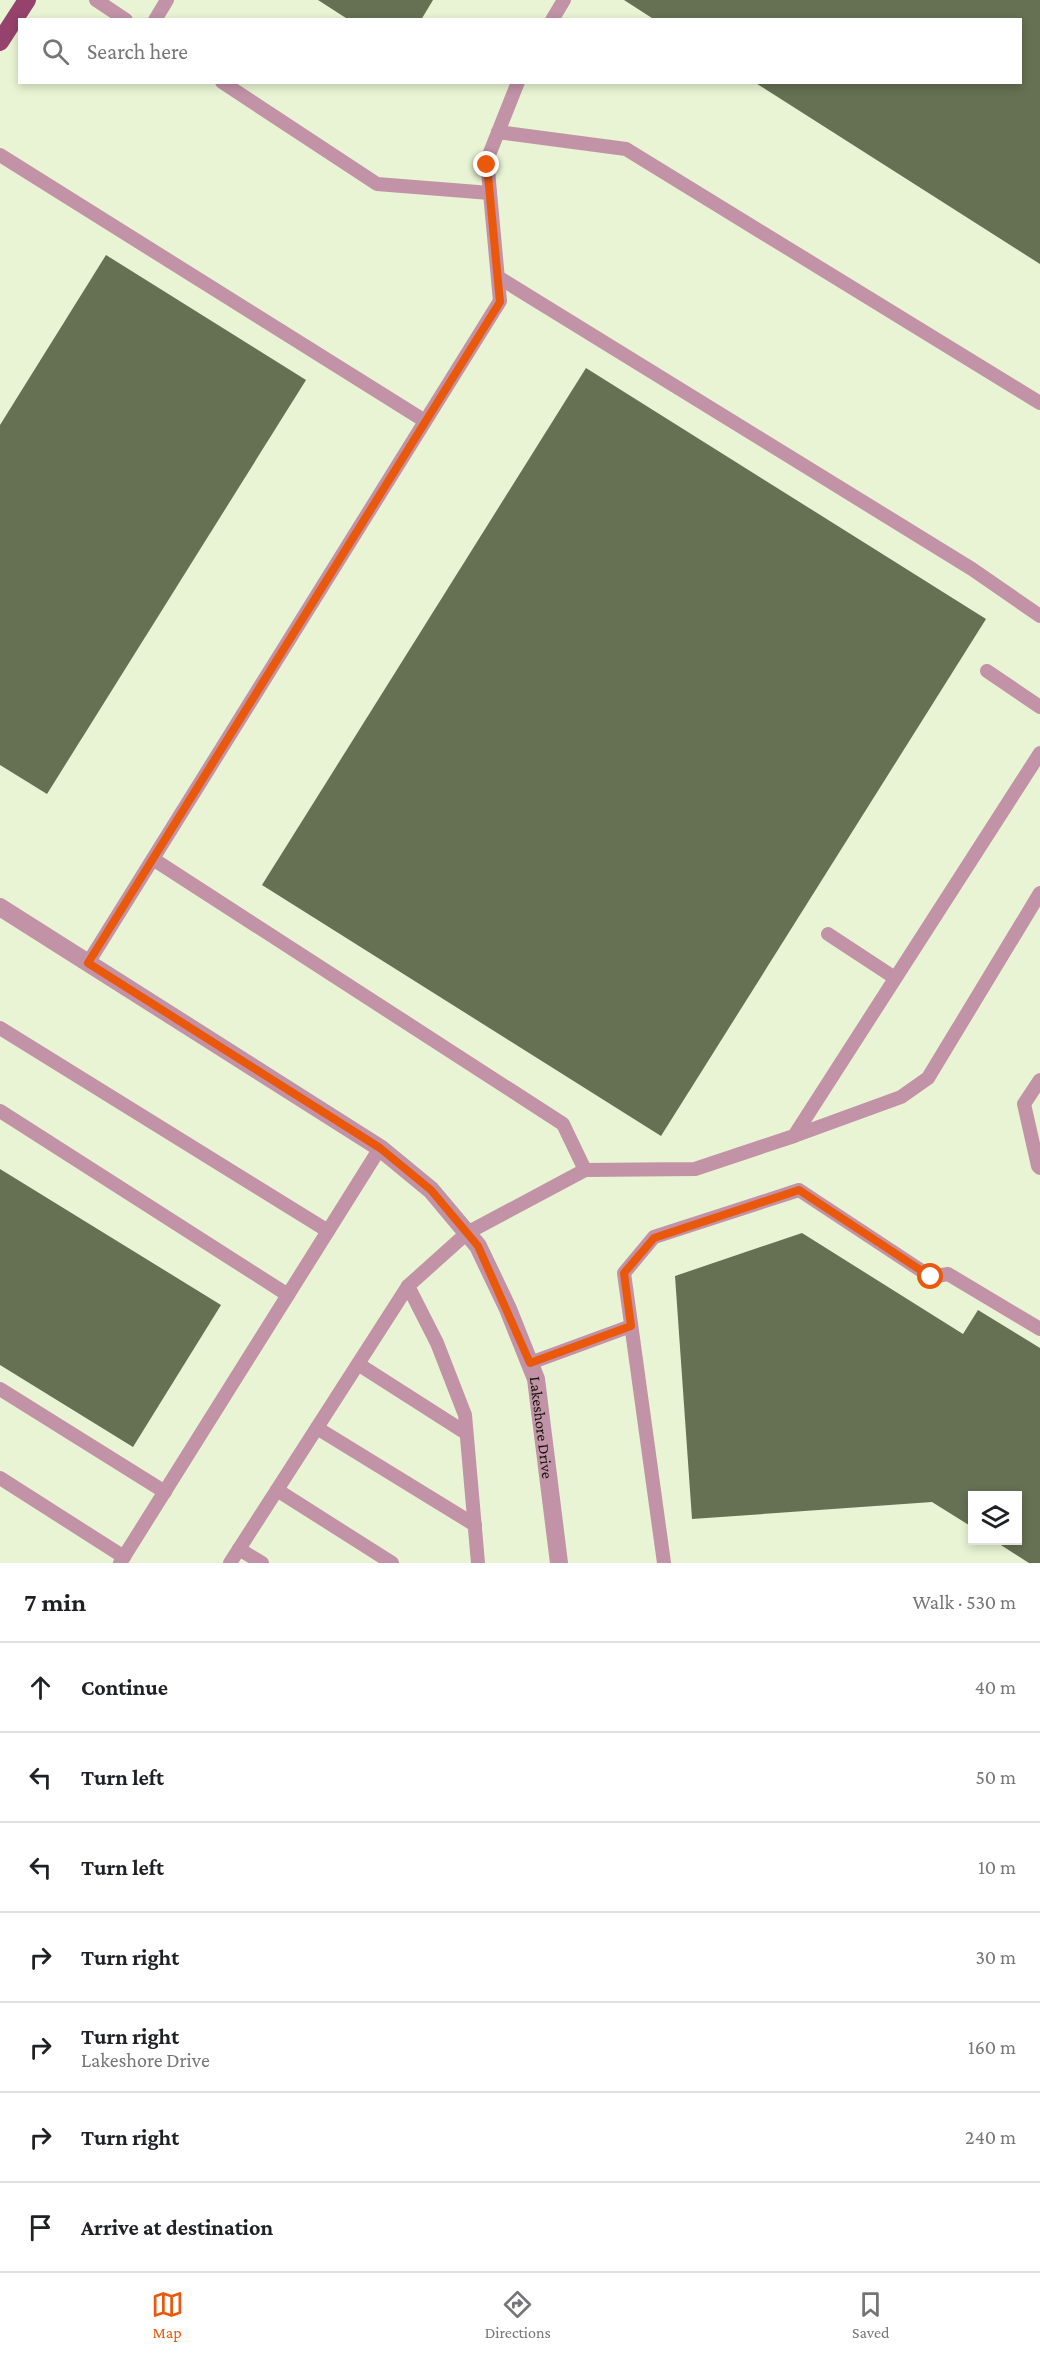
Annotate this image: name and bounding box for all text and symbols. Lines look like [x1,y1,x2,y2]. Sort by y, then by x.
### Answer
search box [18,18,1022,84]
icon: search [39,35,72,68]
text: Search here [87,39,188,64]
route end [473,151,499,177]
route start [917,1263,943,1289]
street label: Lakeshore Drive [527,1375,556,1479]
map controls [968,1491,1022,1545]
button: layers [968,1491,1022,1545]
text: 7 min [24,1588,86,1617]
text: Walk · 530 m [912,1591,1016,1613]
icon: ahead [24,1671,57,1704]
text: Continue [81,1675,168,1700]
text: 40 m [975,1676,1016,1698]
icon: left [24,1761,57,1794]
text: Turn left [81,1765,164,1790]
text: 50 m [975,1766,1016,1788]
icon: left [24,1851,57,1884]
text: Turn left [81,1855,164,1880]
text: 10 m [978,1856,1016,1878]
icon: right [24,1941,57,1974]
text: Turn right [81,1945,179,1970]
text: 30 m [975,1946,1016,1968]
text: Turn right [81,2024,179,2049]
icon: right [24,2031,57,2064]
text: 160 m [968,2036,1016,2058]
text: Lakeshore Drive [81,2049,210,2071]
icon: right [24,2121,57,2154]
text: Turn right [81,2125,179,2150]
text: 240 m [965,2126,1016,2148]
icon: arrive [24,2211,57,2244]
text: Arrive at destination [81,2215,273,2240]
tab: Map [151,2288,184,2341]
tab: Directions [485,2288,551,2341]
tab: Saved [852,2288,889,2341]

